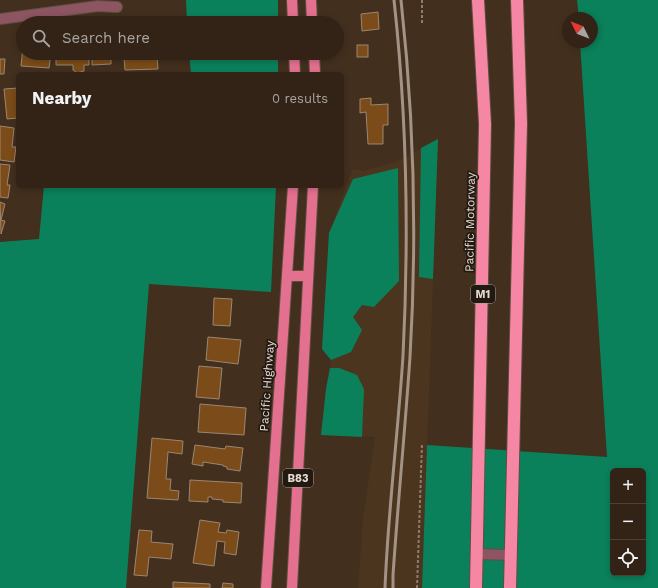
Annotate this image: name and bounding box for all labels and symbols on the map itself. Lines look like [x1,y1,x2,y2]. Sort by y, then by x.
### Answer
north arrow [562,12,598,48]
street label: Pacific Motorway [462,171,478,272]
road number: M1 [471,285,495,303]
street label: Pacific Highway [257,339,277,432]
road number: B83 [283,469,313,487]

